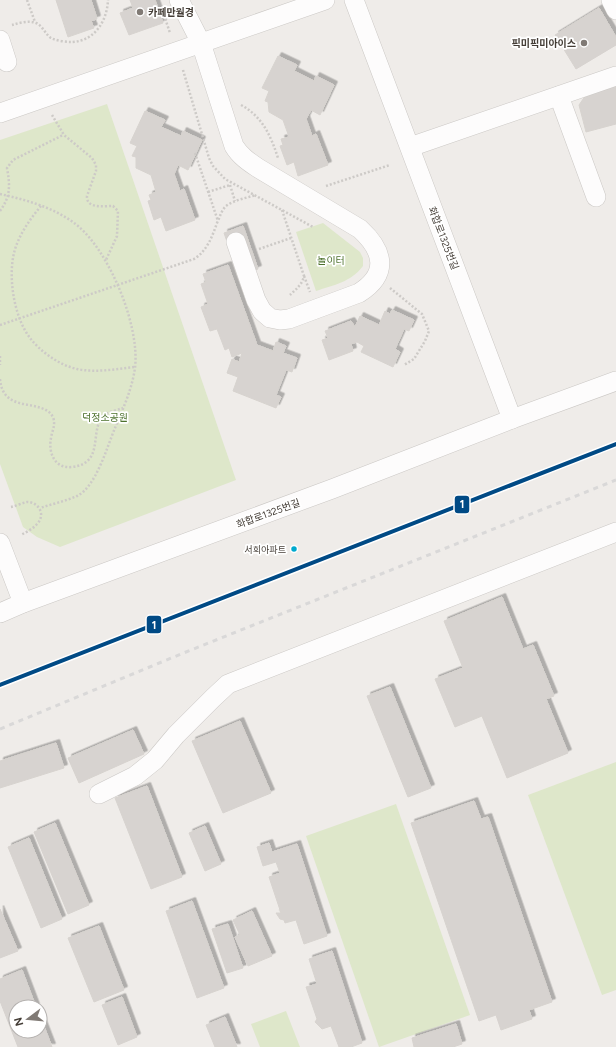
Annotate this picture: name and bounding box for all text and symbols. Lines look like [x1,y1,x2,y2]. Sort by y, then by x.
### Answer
place label: 카페만월경 [148,6,194,19]
marker: 카페만월경 [135,7,145,17]
place label: 픽미픽미아이스 [512,37,576,50]
marker: 픽미픽미아이스 [579,38,589,48]
street label: 화합로1325번길 [425,205,462,272]
park label: 놀이터 [317,254,345,267]
park label: 덕정소공원 [82,411,128,424]
line badge: 1 [454,495,470,514]
street label: 화합로1325번길 [235,496,302,531]
text: 1 [460,498,464,511]
place label: 서희아파트 [245,544,286,555]
marker: 서희아파트 [289,544,299,554]
line badge: 1 [146,615,162,634]
text: 1 [152,619,156,632]
north arrow [8,999,48,1039]
text: N [11,1016,26,1028]

